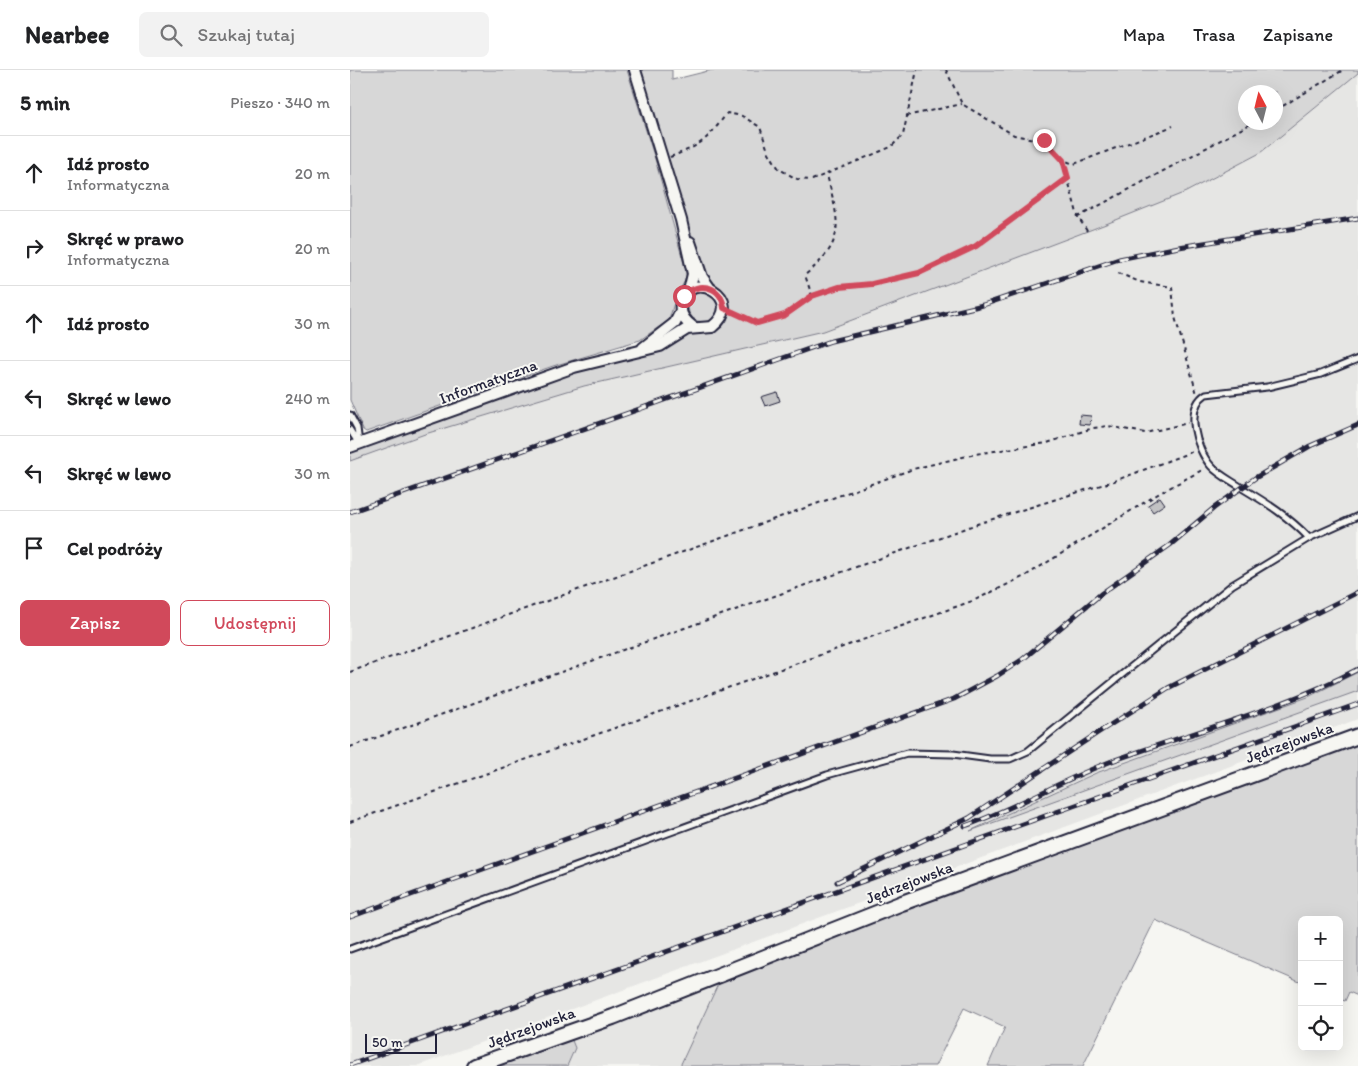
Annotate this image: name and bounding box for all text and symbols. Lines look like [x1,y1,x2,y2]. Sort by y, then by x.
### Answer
search box [139,12,489,57]
text: Nearbee [25,20,109,49]
icon: search [157,21,185,49]
text: Szukaj tutaj [197,23,295,46]
text: Mapa [1123,24,1165,46]
text: Trasa [1193,24,1235,46]
text: Zapisane [1263,24,1333,46]
north arrow [1238,85,1283,130]
text: 5 min [20,90,70,115]
text: Pieszo · 340 m [230,93,330,112]
route end [1033,129,1056,152]
text: Idź prosto [67,152,150,175]
icon: ahead [20,159,48,187]
text: 20 m [295,164,330,183]
text: Informatyczna [67,175,170,194]
text: Skręć w prawo [67,227,184,250]
icon: right [20,234,48,262]
text: 20 m [295,239,330,258]
text: Informatyczna [67,250,170,269]
route start [673,285,696,308]
icon: ahead [20,309,48,337]
text: Idź prosto [67,312,150,335]
text: 30 m [294,314,330,333]
street label: Informatyczna [437,355,540,408]
icon: left [20,384,48,412]
text: Skręć w lewo [67,387,171,410]
text: 240 m [285,389,330,408]
icon: left [20,459,48,487]
text: Skręć w lewo [67,462,171,485]
text: 30 m [294,464,330,483]
icon: arrive [20,534,48,562]
text: Cel podróży [67,537,162,560]
button: Zapisz [20,600,170,646]
button: Udostępnij [180,600,330,646]
street label: Jędrzejowska [1243,718,1336,767]
street label: Jędrzejowska [863,857,956,908]
map controls [1298,916,1343,1051]
button: + [1298,916,1343,961]
button: − [1298,961,1343,1006]
street label: Jędrzejowska [485,1003,578,1052]
button: locate [1298,1006,1343,1051]
scale bar [365,1031,438,1054]
text: 50 m [372,1034,403,1051]

